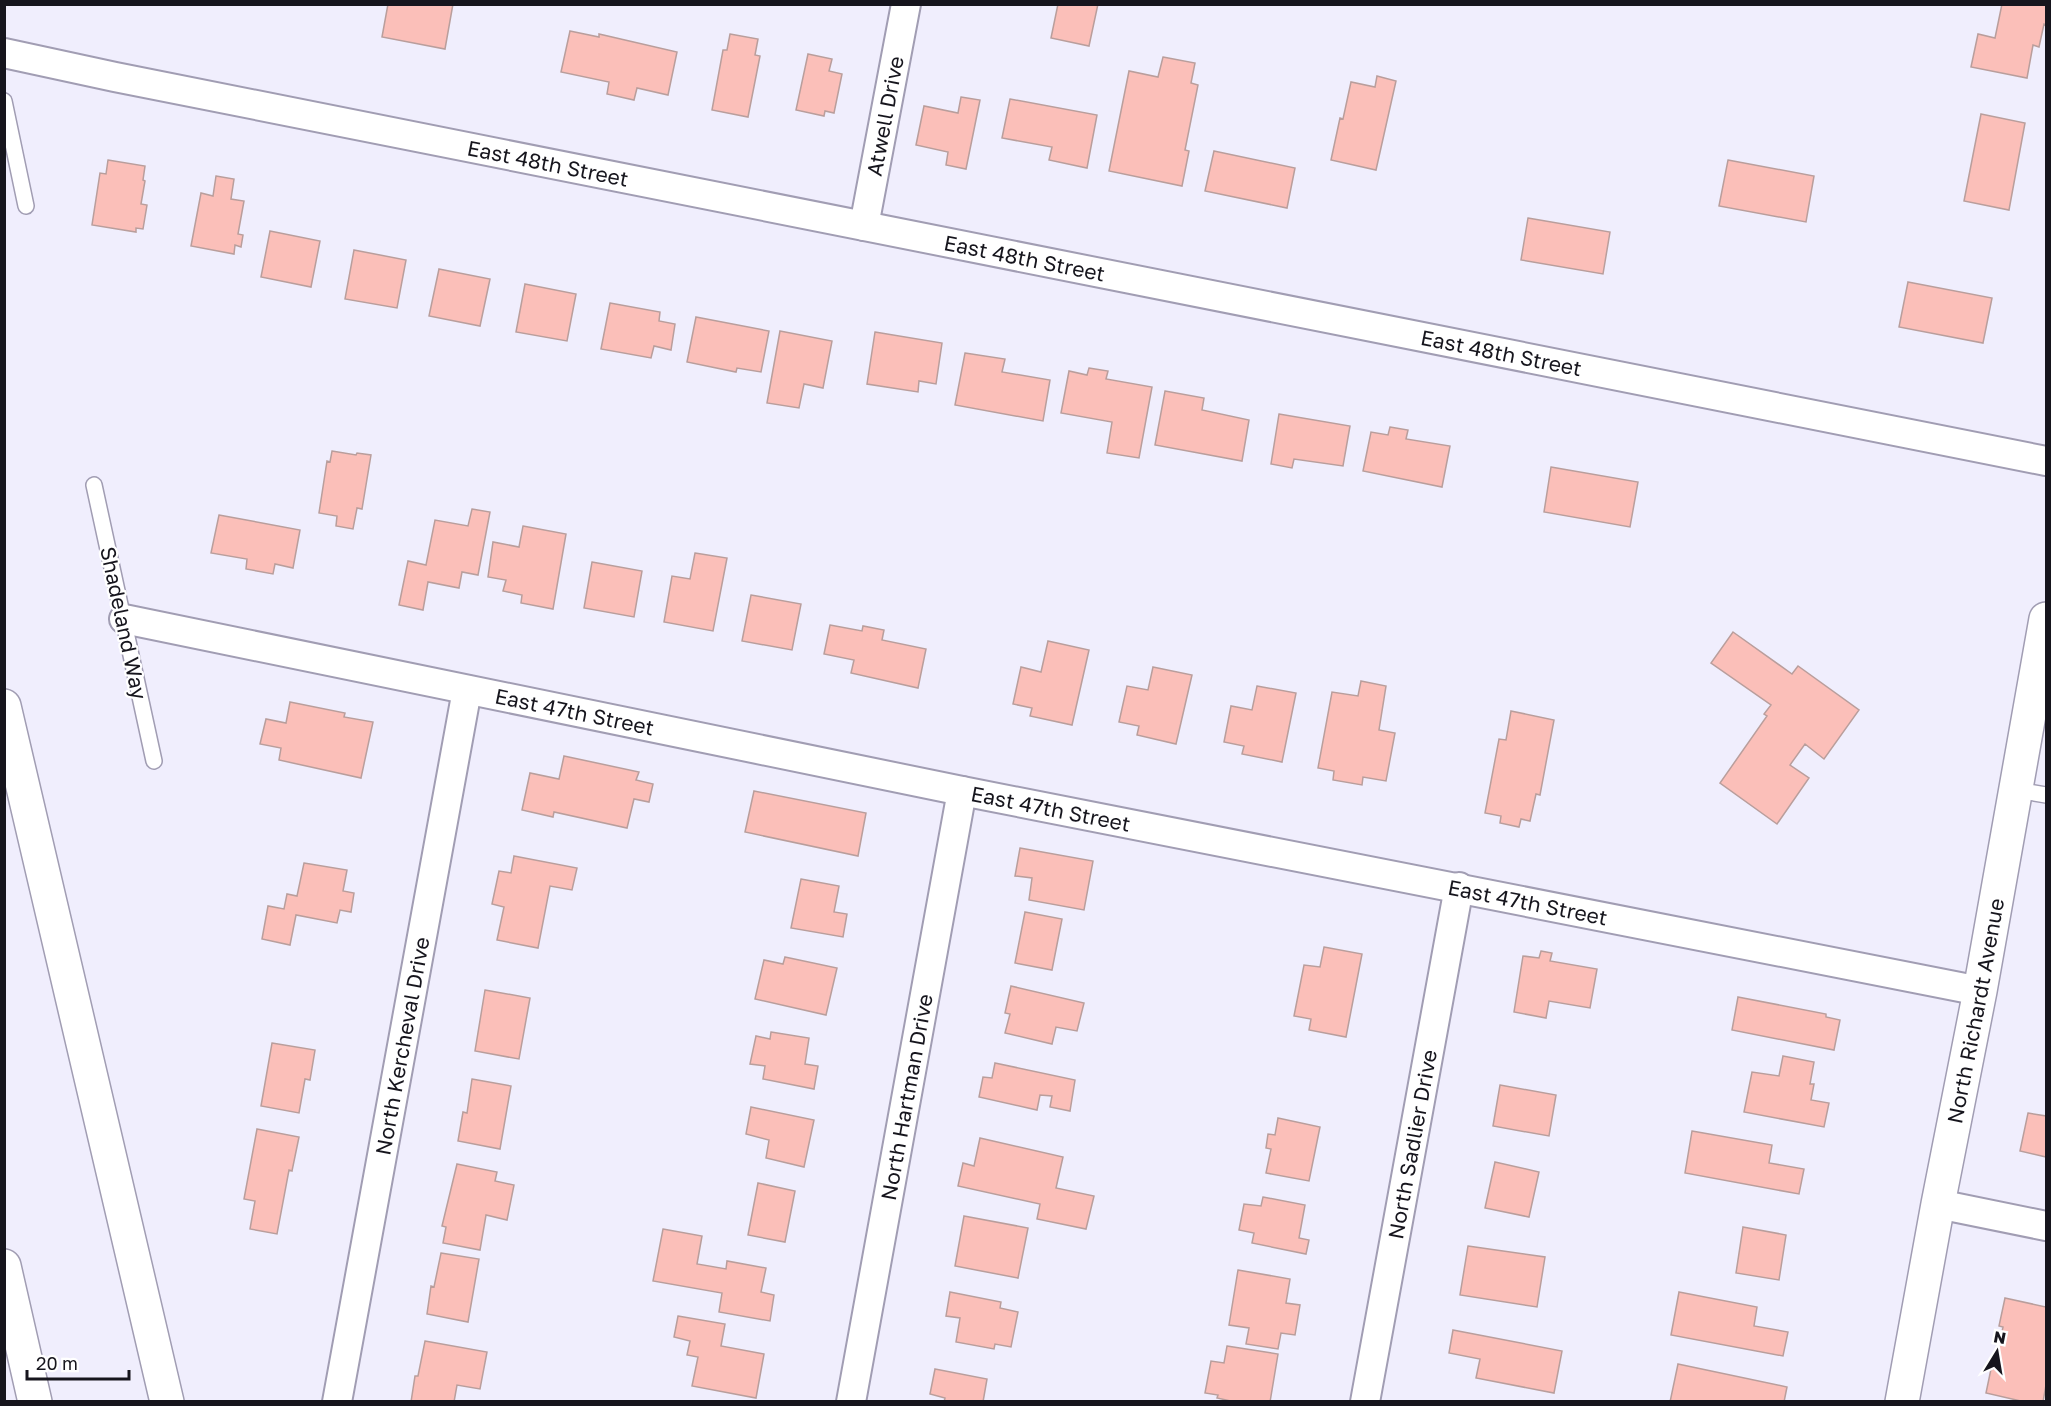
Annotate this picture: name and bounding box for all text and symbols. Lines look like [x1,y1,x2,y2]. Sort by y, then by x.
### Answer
street label: Atwell Drive [861,54,909,178]
street label: East 48th Street [465,134,631,192]
street label: East 48th Street [942,229,1107,287]
street label: East 48th Street [1418,324,1584,381]
street label: Shadeland Way [95,544,153,702]
street label: East 47th Street [493,682,657,741]
street label: East 47th Street [969,780,1133,837]
street label: East 47th Street [1446,874,1610,931]
street label: North Richardt Avenue [1941,896,2009,1126]
street label: North Kercheval Drive [369,935,435,1157]
street label: North Hartman Drive [875,992,938,1202]
street label: North Sadlier Drive [1382,1047,1442,1241]
north arrow [1967,1322,2027,1382]
text: N [1992,1326,2008,1348]
scale bar [27,1343,129,1381]
text: 20 m [36,1352,78,1374]

